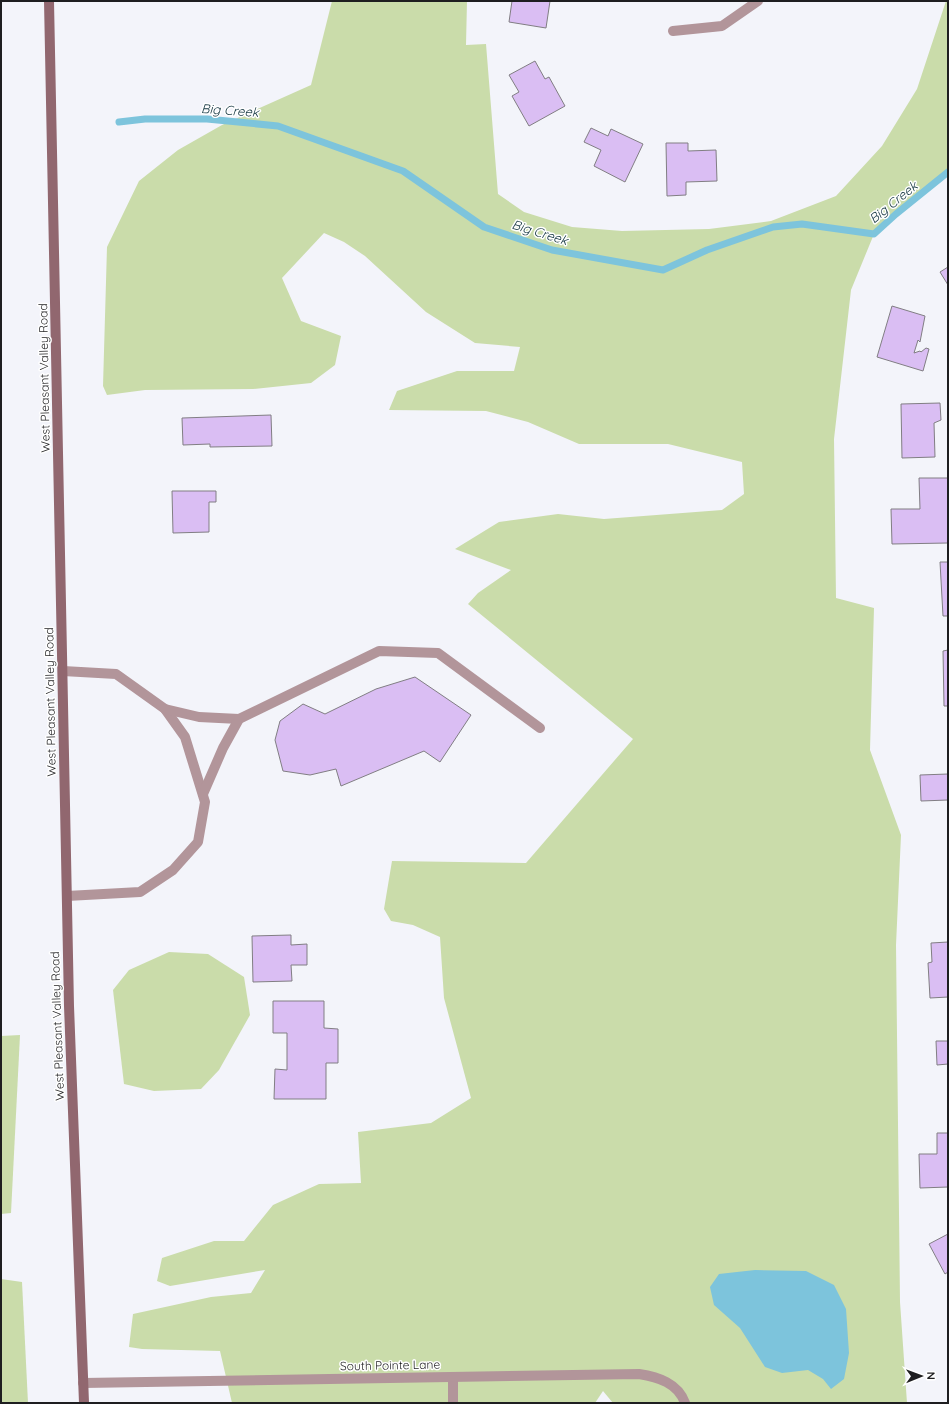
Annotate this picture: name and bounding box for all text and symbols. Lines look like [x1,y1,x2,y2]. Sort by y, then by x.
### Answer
water label: Big Creek [201,100,260,120]
water label: Big Creek [866,177,921,226]
water label: Big Creek [510,216,571,248]
street label: West Pleasant Valley Road [35,303,53,453]
street label: West Pleasant Valley Road [41,627,59,777]
street label: West Pleasant Valley Road [47,951,67,1101]
north arrow [901,1356,941,1396]
street label: South Pointe Lane [340,1357,440,1373]
text: N [924,1372,938,1380]

